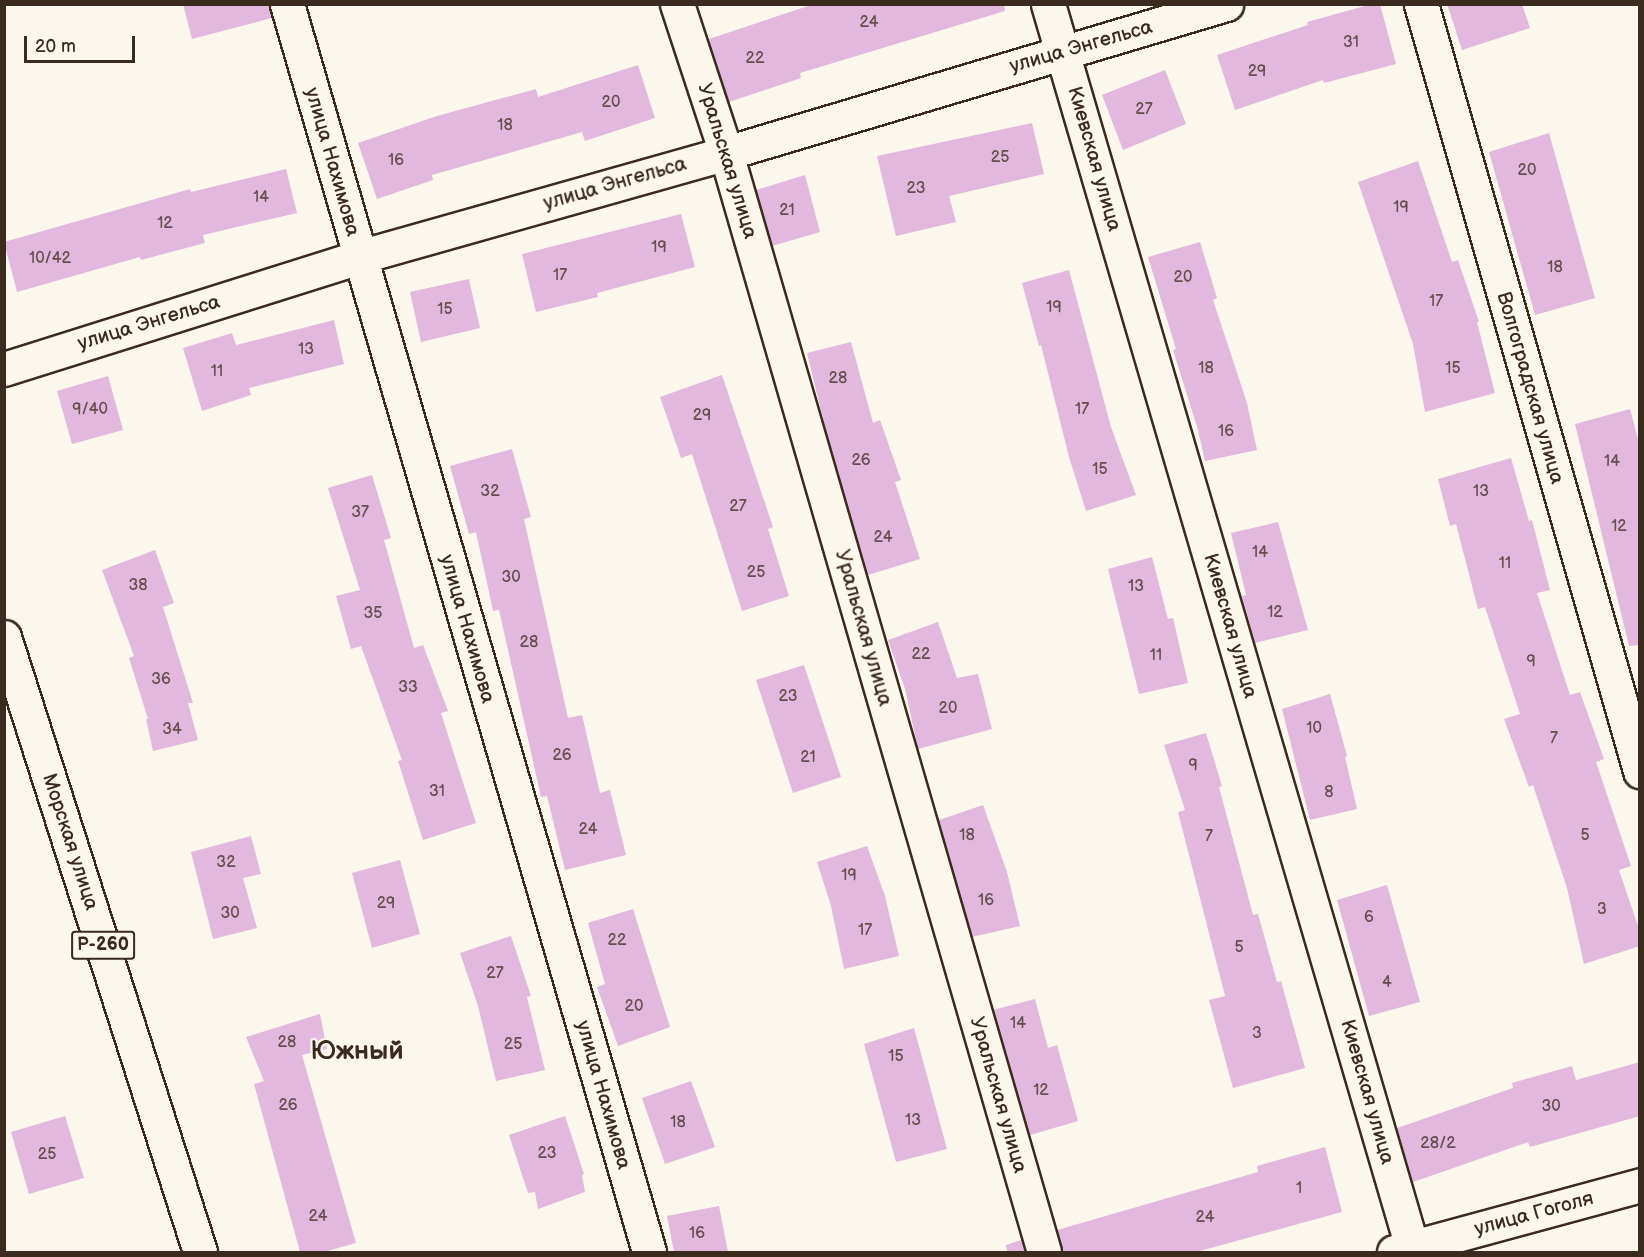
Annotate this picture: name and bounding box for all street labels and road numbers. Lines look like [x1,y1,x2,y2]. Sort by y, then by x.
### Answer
street label: улица Энгельса [1007,15,1155,79]
street label: Уральская улица [692,80,762,242]
street label: Киевская улица [1062,84,1126,234]
street label: улица Нахимова [299,85,365,239]
street label: улица Энгельса [541,152,689,216]
street label: Волгоградская улица [1491,289,1569,487]
street label: улица Энгельса [75,290,223,356]
street label: Уральская улица [829,547,897,709]
street label: Киевская улица [1198,551,1262,701]
street label: улица Нахимова [434,552,500,706]
street label: Морская улица [37,771,103,913]
road number: Р-260 [70,930,136,960]
street label: Уральская улица [964,1014,1032,1176]
street label: Киевская улица [1335,1017,1399,1167]
street label: улица Нахимова [570,1018,636,1172]
street label: улица Гоголя [1472,1187,1596,1241]

